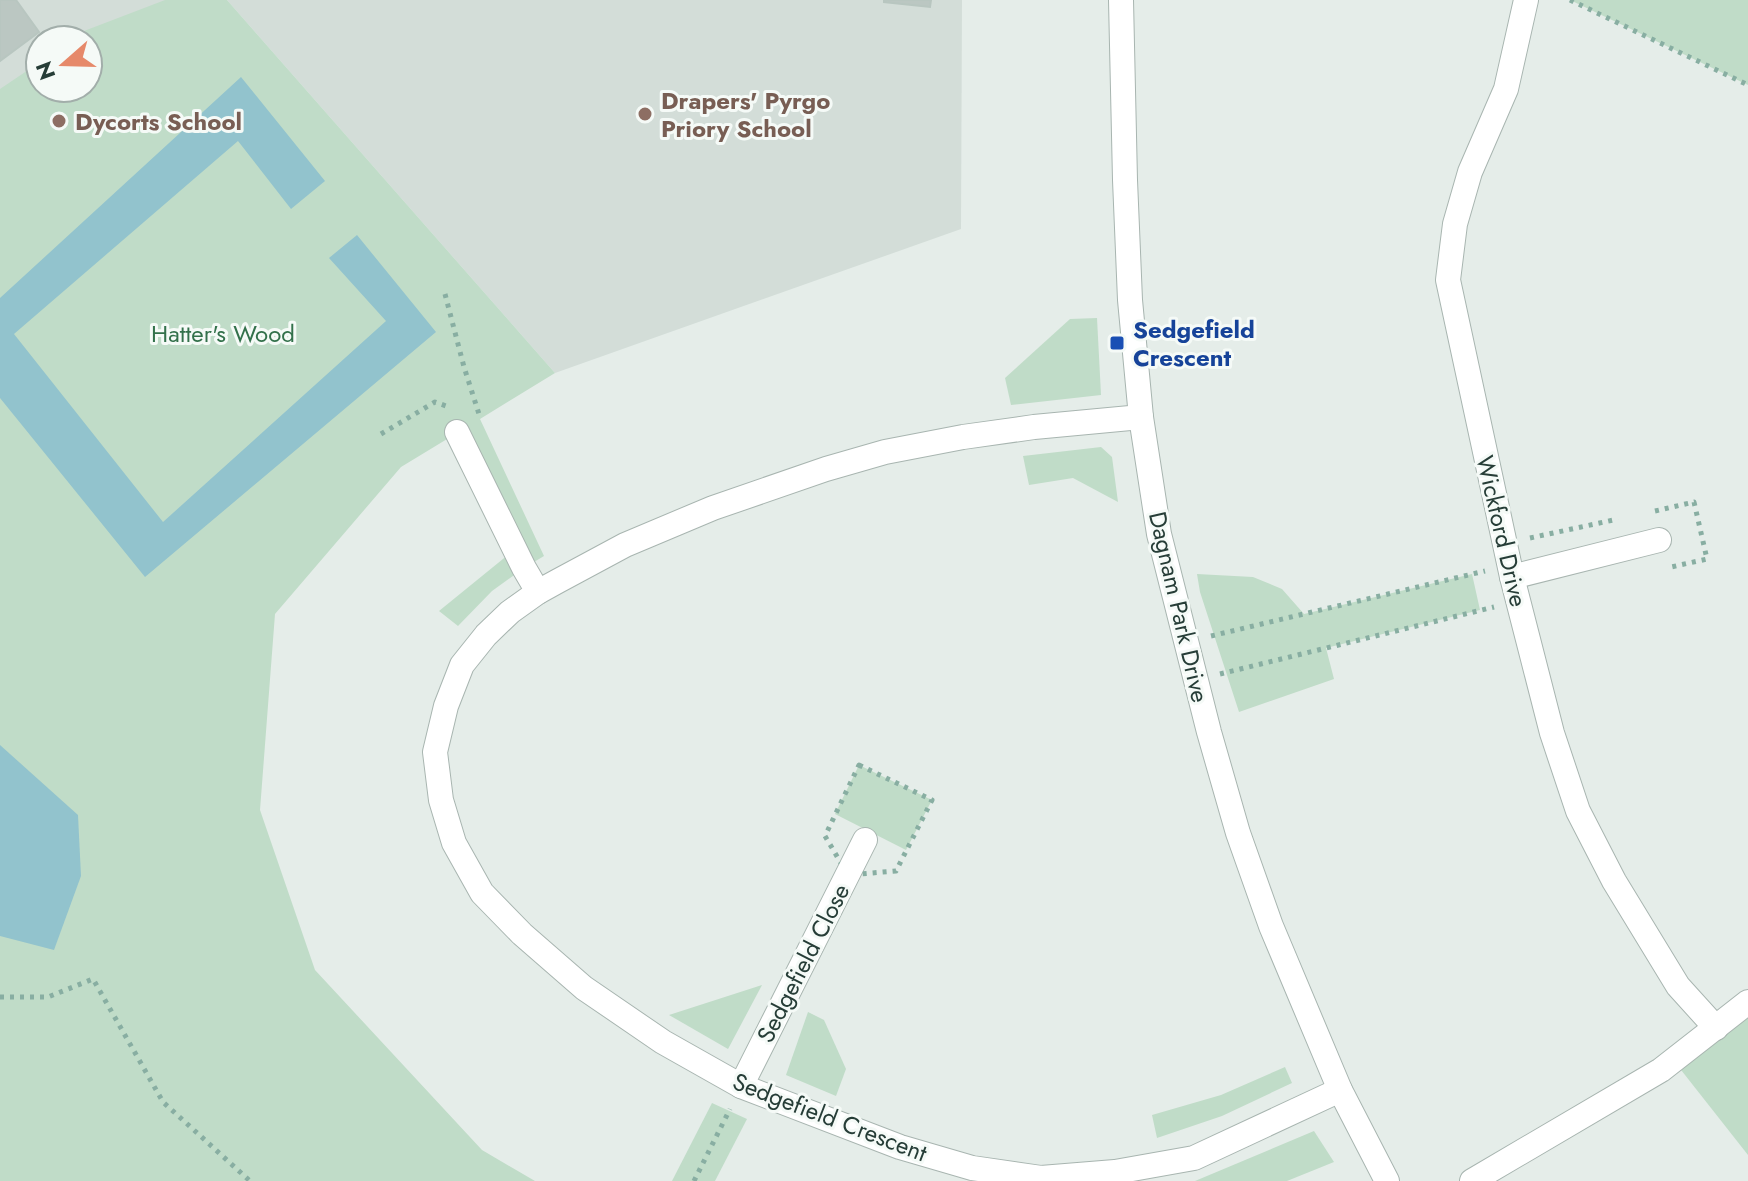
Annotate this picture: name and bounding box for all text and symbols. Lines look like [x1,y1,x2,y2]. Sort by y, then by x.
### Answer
north arrow [24,24,104,104]
text: N [27,57,63,85]
place label: Drapers' Pyrgo Priory School [661,83,830,146]
place label: Dycorts School [75,104,242,139]
marker: Drapers' Pyrgo Priory School [636,105,654,123]
marker: Dycorts School [50,112,68,130]
place label: Sedgefield Crescent [1133,312,1255,375]
park label: Hatter's Wood [151,316,295,351]
marker: Sedgefield Crescent [1108,334,1126,352]
street label: Wickford Drive [1468,452,1536,610]
street label: Dagnam Park Drive [1140,508,1218,706]
street label: Sedgefield Close [748,877,858,1049]
street label: Sedgefield Crescent [728,1064,932,1170]

